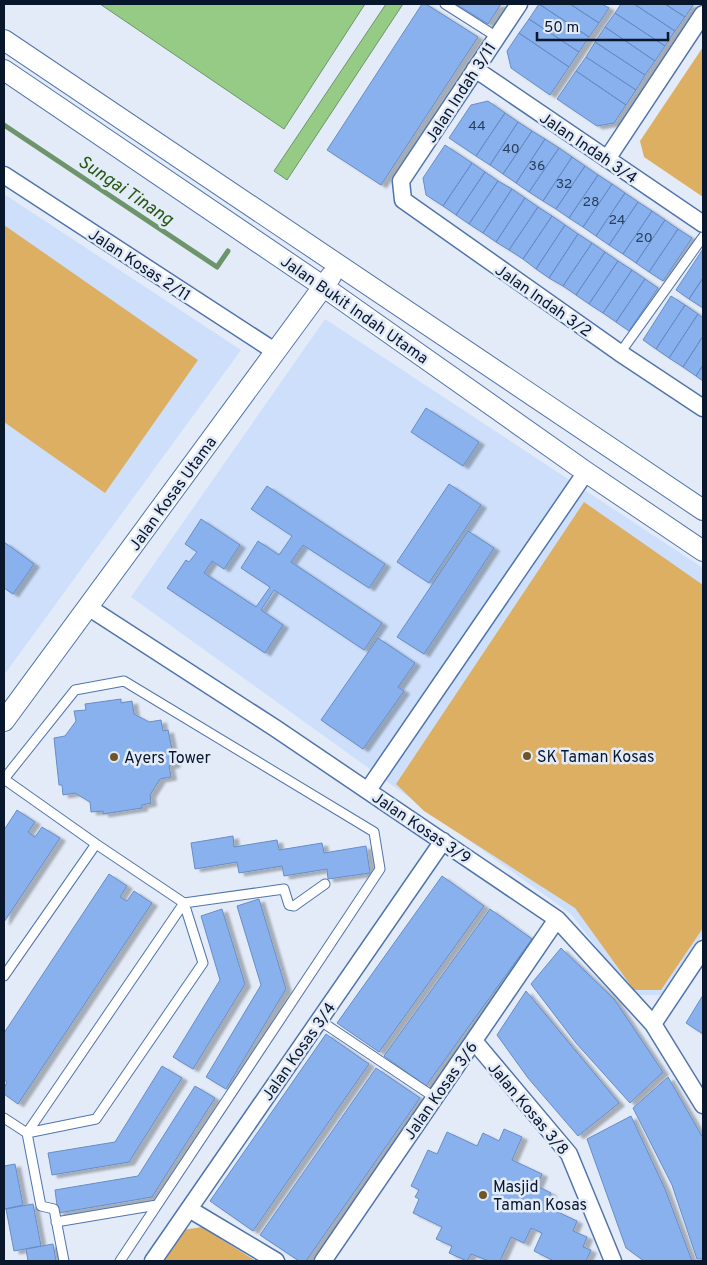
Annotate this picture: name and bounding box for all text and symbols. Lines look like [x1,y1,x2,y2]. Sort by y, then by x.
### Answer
scale bar [537,10,668,42]
text: 50 m [544,19,579,38]
street label: Jalan Indah 3/11 [422,39,502,147]
street label: Jalan Indah 3/4 [535,109,641,189]
house number: 44 [468,118,486,135]
house number: 40 [502,141,520,158]
water label: Sungai Tinang [73,151,177,232]
house number: 36 [529,158,545,175]
house number: 32 [556,176,572,193]
house number: 28 [582,194,600,211]
house number: 24 [608,212,626,229]
street label: Jalan Kosas 2/11 [84,225,194,306]
house number: 20 [635,230,653,247]
street label: Jalan Bukit Indah Utama [276,252,432,369]
street label: Jalan Indah 3/2 [491,261,595,342]
street label: Jalan Kosas Utama [125,433,222,555]
place label: SK Taman Kosas [537,748,654,768]
place label: Ayers Tower [124,749,211,769]
marker: SK Taman Kosas [521,750,533,762]
marker: Ayers Tower [108,751,120,763]
street label: Jalan Kosas 3/9 [368,788,474,869]
street label: Jalan Kosas 3/4 [258,999,341,1105]
street label: Jalan Kosas 3/6 [400,1038,483,1144]
street label: Jalan Kosas 3/8 [483,1059,572,1160]
place label: Masjid Taman Kosas [493,1178,587,1216]
marker: Masjid Taman Kosas [477,1189,489,1201]

